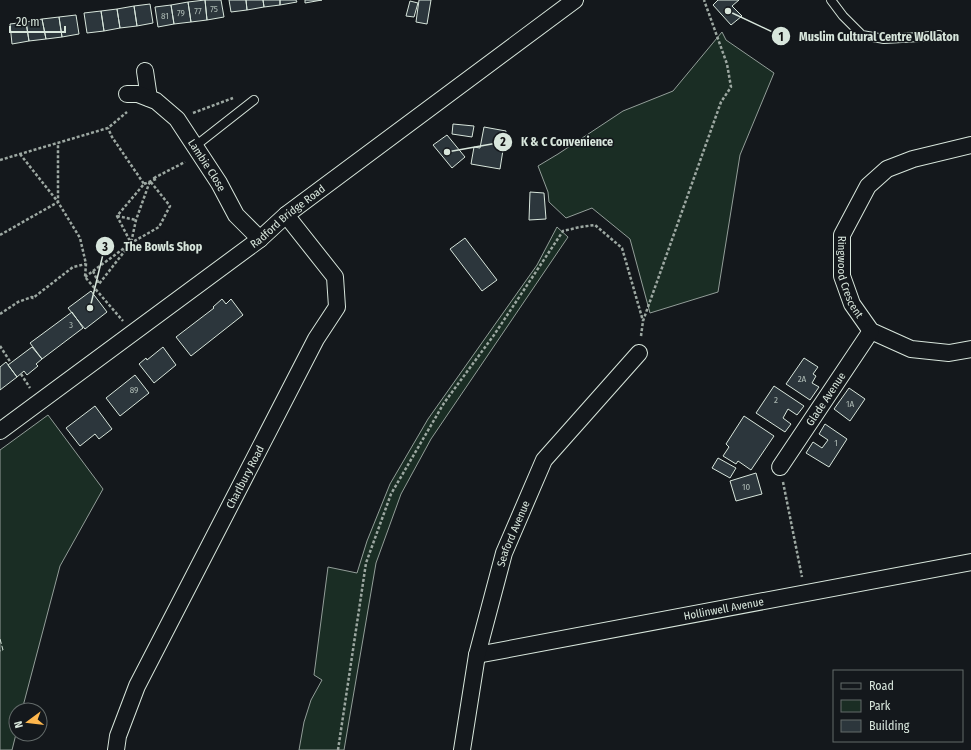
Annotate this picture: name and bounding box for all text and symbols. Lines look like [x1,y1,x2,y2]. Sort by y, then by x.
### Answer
house number: 75 [210,4,218,14]
house number: 77 [194,6,202,16]
scale bar [10,8,65,34]
house number: 79 [177,8,185,18]
house number: 81 [161,11,169,21]
text: 20 m [16,15,40,29]
callout: Muslim Cultural Centre Wollaton [771,24,967,48]
text: 1 [778,30,784,44]
text: Muslim Cultural Centre Wollaton [799,30,959,44]
callout: K & C Convenience [493,130,621,154]
text: 2 [499,135,506,149]
text: K & C Convenience [521,135,613,149]
street label: Lambie Close [185,137,228,194]
street label: Radford Bridge Road [248,182,328,251]
callout: The Bowls Shop [95,234,210,258]
street label: Ringwood Crescent [835,236,866,321]
text: 3 [101,240,108,254]
text: The Bowls Shop [124,240,203,254]
house number: 3 [69,320,73,330]
street label: Glade Avenue [803,370,849,428]
house number: 2A [798,374,807,384]
house number: 89 [130,385,138,395]
house number: 2 [774,395,778,405]
house number: 1A [846,399,854,409]
house number: 1 [834,438,838,448]
street label: Charlbury Road [224,443,267,511]
house number: 10 [742,482,750,492]
street label: Seaford Avenue [495,499,533,568]
street label: Hollinwell Avenue [683,595,765,623]
legend [833,670,963,742]
text: Road [869,679,894,693]
text: Park [869,699,891,713]
north arrow [8,702,48,742]
text: Building [869,719,910,733]
text: N [12,720,26,729]

